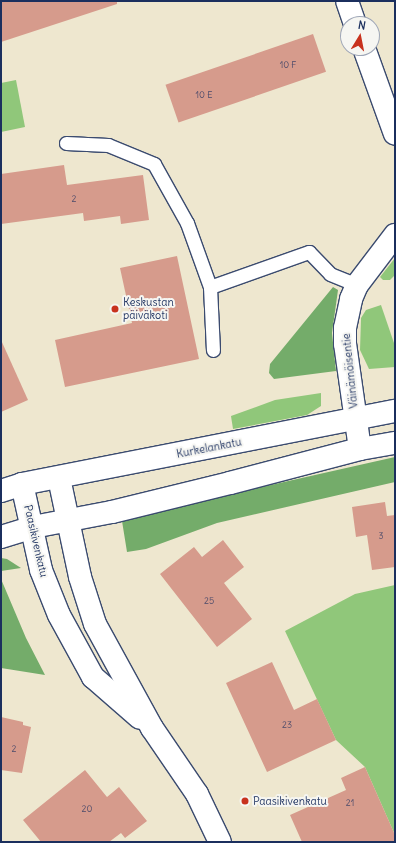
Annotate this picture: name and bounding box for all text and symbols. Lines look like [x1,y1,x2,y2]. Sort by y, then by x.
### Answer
north arrow [340,16,380,56]
text: N [357,18,367,33]
house number: 10 F [280,60,296,70]
house number: 10 E [196,90,212,100]
house number: 2 [72,194,76,204]
place label: Keskustan päiväkoti [123,296,174,322]
marker: Keskustan päiväkoti [110,304,120,314]
street label: Väinämöisentie [339,333,361,409]
street label: Kurkelankatu [175,435,243,461]
street label: Paasikivenkatu [21,503,51,579]
house number: 3 [378,531,384,541]
house number: 25 [204,596,214,606]
house number: 23 [282,720,292,730]
house number: 2 [12,744,16,754]
place label: Paasikivenkatu [253,794,327,808]
marker: Paasikivenkatu [240,796,250,806]
house number: 21 [346,798,354,808]
house number: 20 [82,804,92,814]

